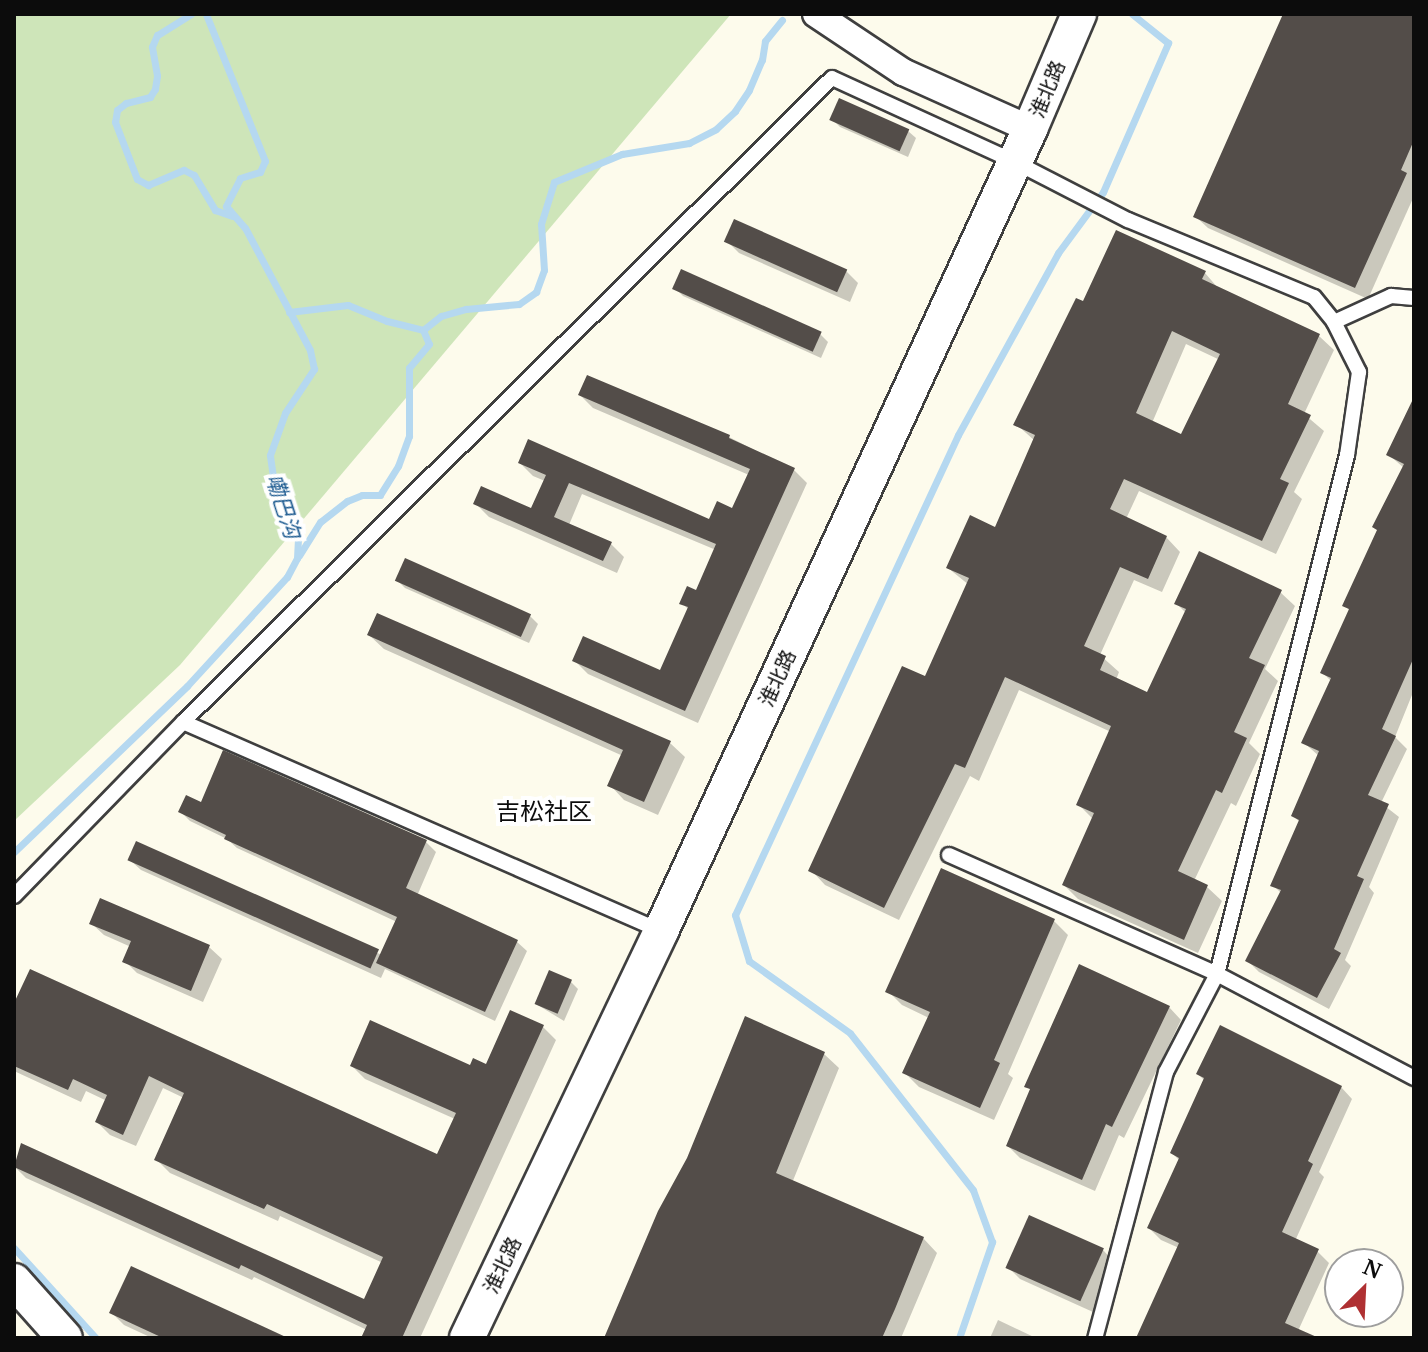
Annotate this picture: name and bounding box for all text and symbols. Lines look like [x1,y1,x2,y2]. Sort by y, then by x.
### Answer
street label: 淮北路 [1024,57,1070,121]
water label: 嘞巴沟 [261,471,307,541]
street label: 淮北路 [753,646,801,710]
district label: 吉松社区 [496,797,592,825]
street label: 淮北路 [478,1233,526,1297]
north arrow [1324,1248,1404,1328]
text: N [1359,1251,1387,1285]

